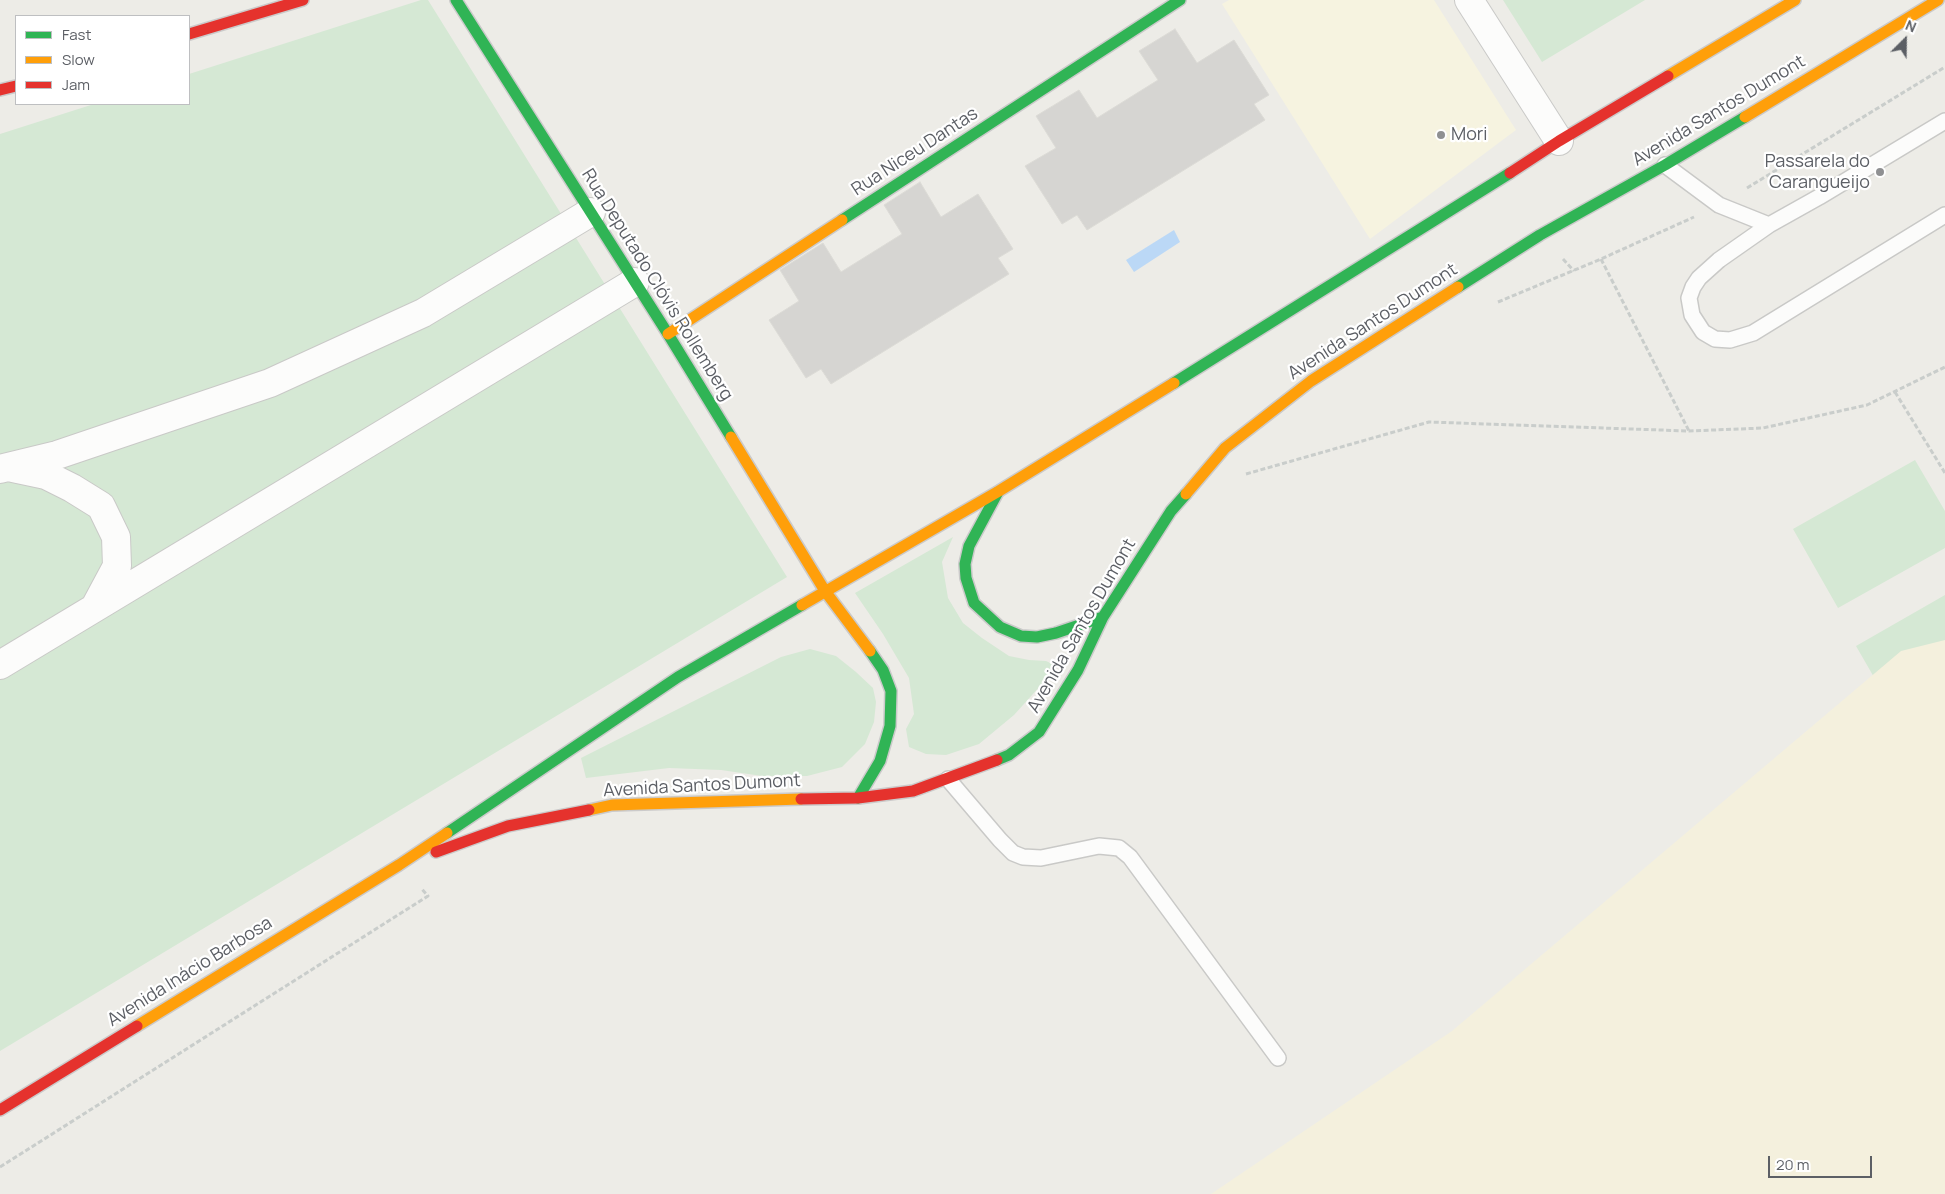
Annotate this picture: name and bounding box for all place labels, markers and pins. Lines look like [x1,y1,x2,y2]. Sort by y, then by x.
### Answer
place label: Mori [1451,124,1487,146]
marker: Mori [1435,129,1447,141]
place label: Passarela do Carangueijo [1765,151,1870,193]
marker: Passarela do Carangueijo [1874,166,1886,178]

